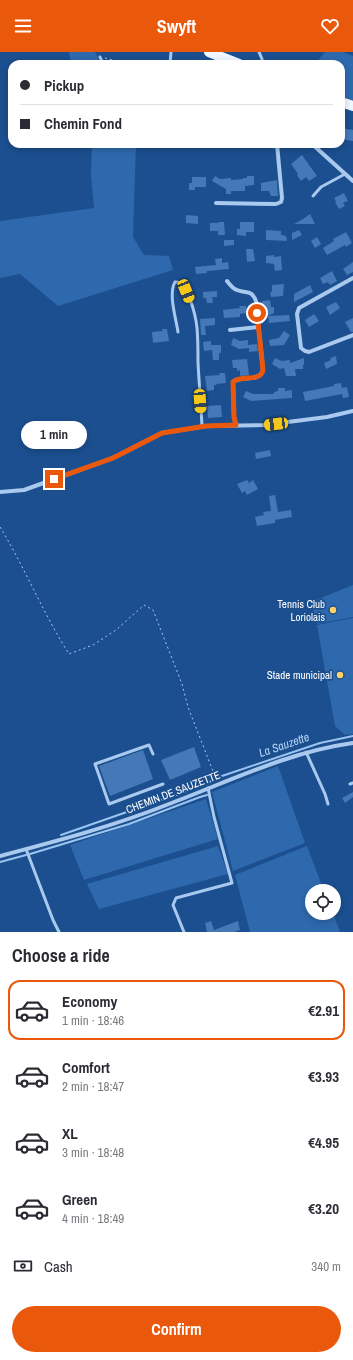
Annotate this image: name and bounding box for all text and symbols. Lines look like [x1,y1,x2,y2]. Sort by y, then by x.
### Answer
text: Swyft [157,14,196,39]
icon: menu [12,15,34,37]
icon: heart [319,15,341,37]
text: Pickup [44,75,84,96]
text: Chemin Fond [44,113,122,134]
car [176,278,196,304]
route start [248,304,266,322]
car [193,389,207,413]
car [263,417,289,431]
callout: 1 min [21,421,87,449]
text: 1 min [40,426,68,443]
route end [45,470,63,488]
place label: Tennis Club Loriolais [277,597,325,624]
marker: Tennis Club Loriolais [328,605,338,615]
place label: Stade municipal [267,668,332,682]
marker: Stade municipal [335,670,345,680]
water label: La Sauzette [257,729,312,761]
street label: CHEMIN DE SAUZETTE [124,768,222,816]
map controls [305,884,341,920]
button: locate [305,884,341,920]
text: Choose a ride [12,943,110,968]
text: Economy [62,991,117,1012]
icon: car [14,992,50,1028]
text: €2.91 [308,1000,339,1021]
text: 1 min · 18:46 [62,1012,124,1029]
text: Comfort [62,1057,110,1078]
icon: car [14,1058,50,1094]
text: €3.93 [308,1066,339,1087]
text: 2 min · 18:47 [62,1078,124,1095]
text: XL [62,1123,78,1144]
icon: car [14,1124,50,1160]
text: €4.95 [308,1132,339,1153]
text: 3 min · 18:48 [62,1144,124,1161]
text: Green [62,1189,98,1210]
icon: car [14,1190,50,1226]
text: €3.20 [308,1198,339,1219]
text: 4 min · 18:49 [62,1210,124,1227]
icon: cash [12,1255,34,1277]
text: Cash [44,1256,73,1277]
text: 340 m [311,1258,341,1275]
button: Confirm [12,1306,341,1352]

